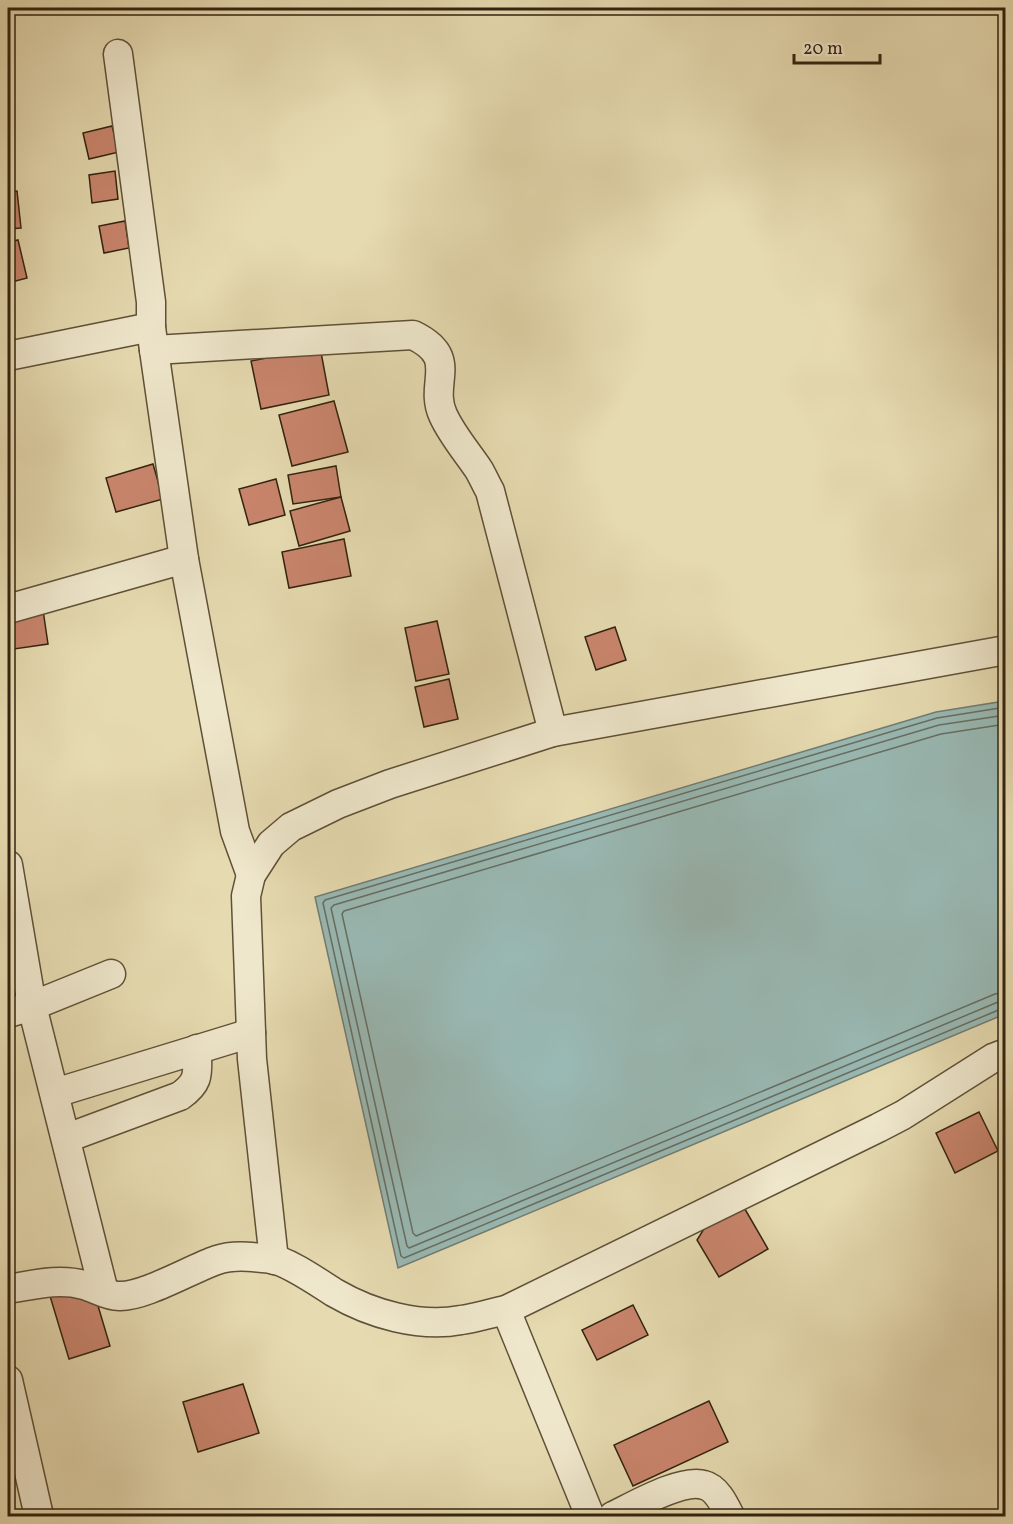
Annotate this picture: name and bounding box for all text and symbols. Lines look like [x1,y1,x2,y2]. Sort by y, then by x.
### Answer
scale bar [794,27,880,65]
text: 20 m [803,37,843,62]

